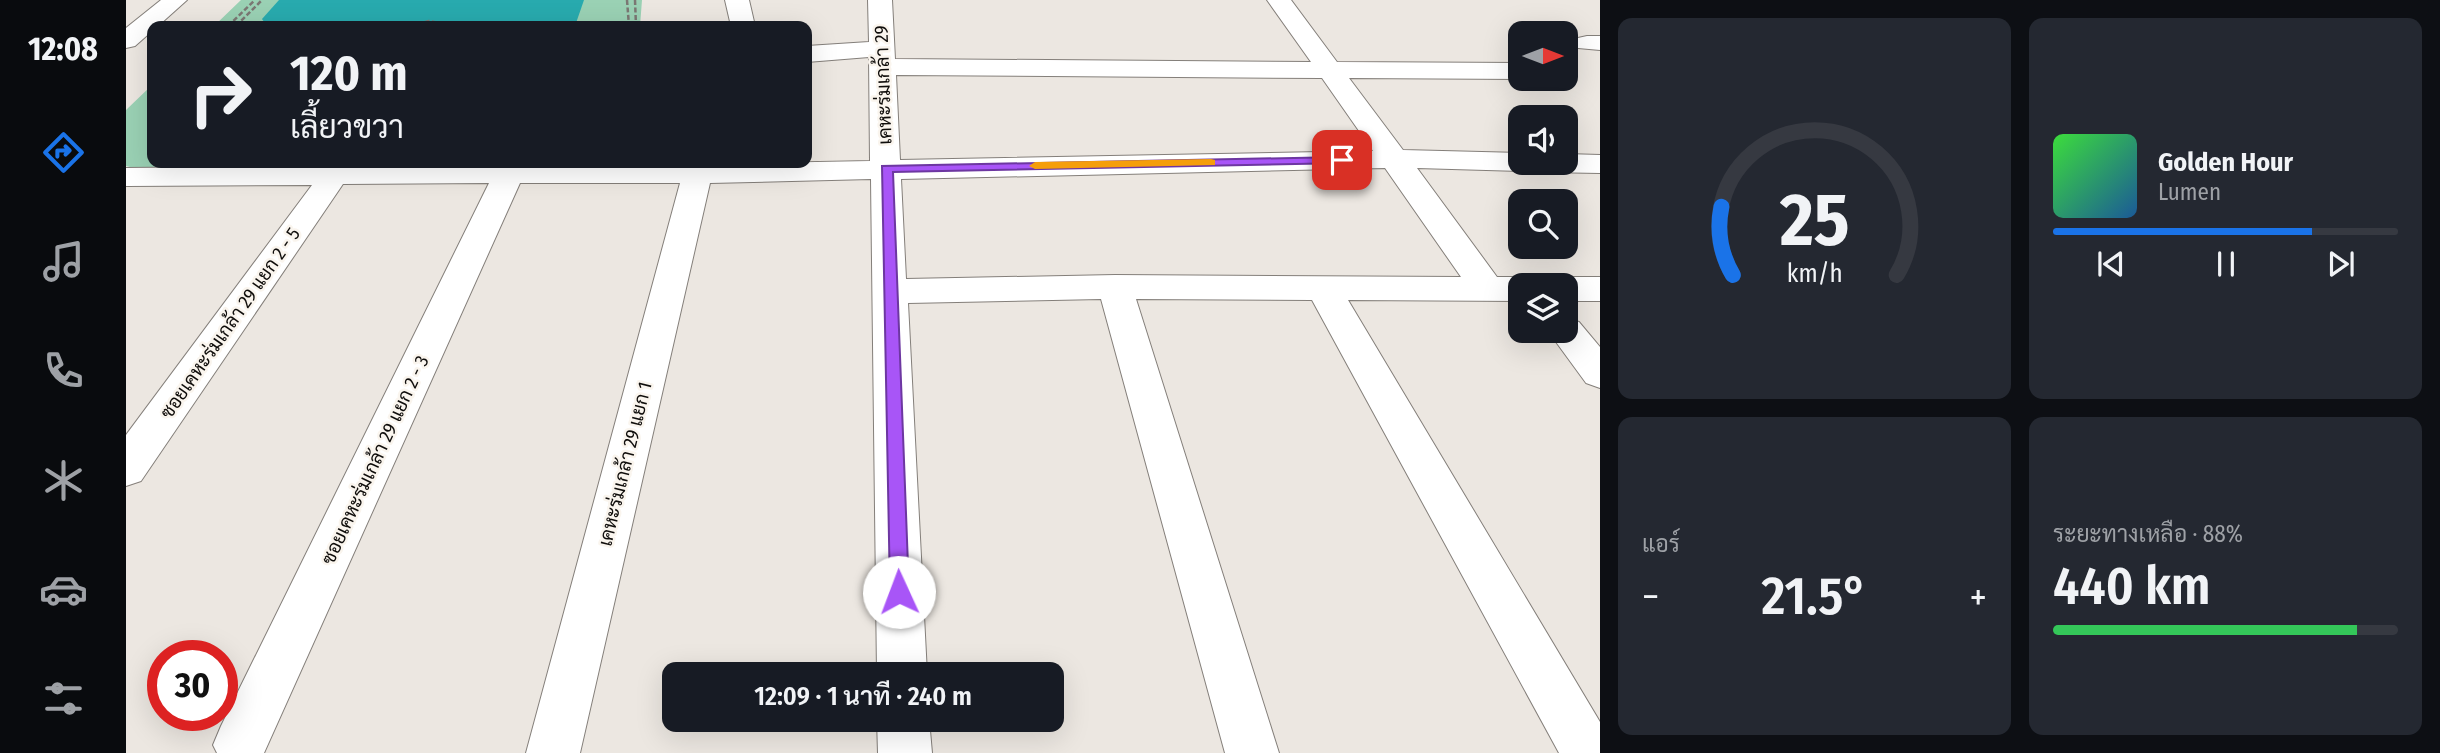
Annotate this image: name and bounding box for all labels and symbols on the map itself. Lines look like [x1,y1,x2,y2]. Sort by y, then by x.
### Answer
north arrow [1508,21,1578,91]
street label: เคหะร่มเกล้า 29 [869,25,897,145]
pin [1312,130,1372,190]
street label: ซอยเคหะร่มเกล้า 29 แยก 2 - 5 [155,223,305,423]
street label: ซอยเคหะร่มเกล้า 29 แยก 2 - 3 [316,352,434,568]
street label: เคหะร่มเกล้า 29 แยก 1 [593,379,657,549]
position arrow [862,555,936,629]
speed limit sign: 30 [147,640,238,731]

